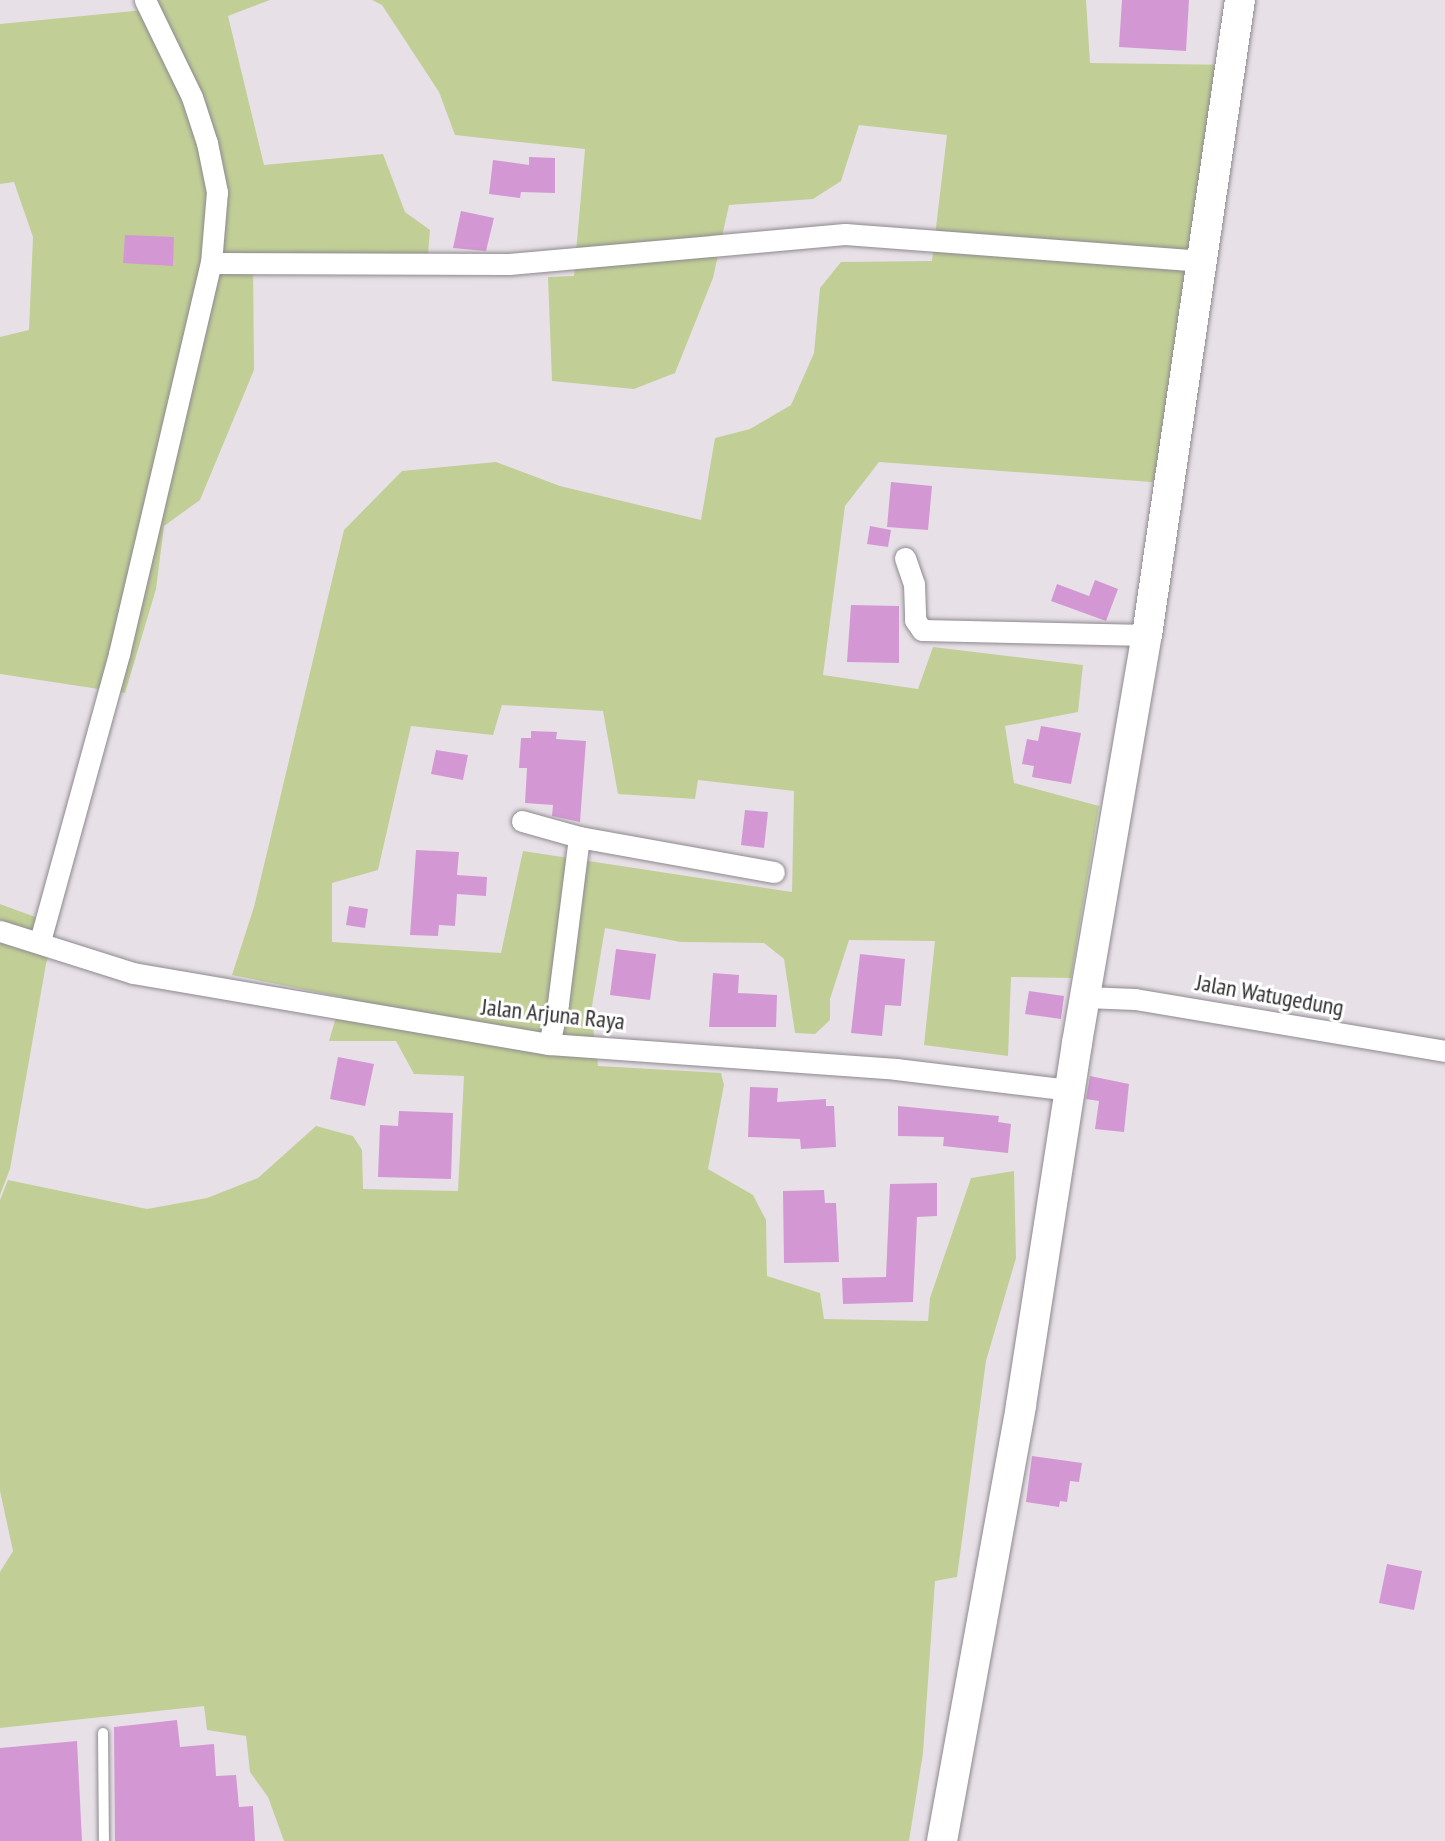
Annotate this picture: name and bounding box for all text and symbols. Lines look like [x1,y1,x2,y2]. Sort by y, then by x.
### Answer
street label: Jalan Watugedung [1194,968,1346,1022]
street label: Jalan Arjuna Raya [480,992,626,1036]

